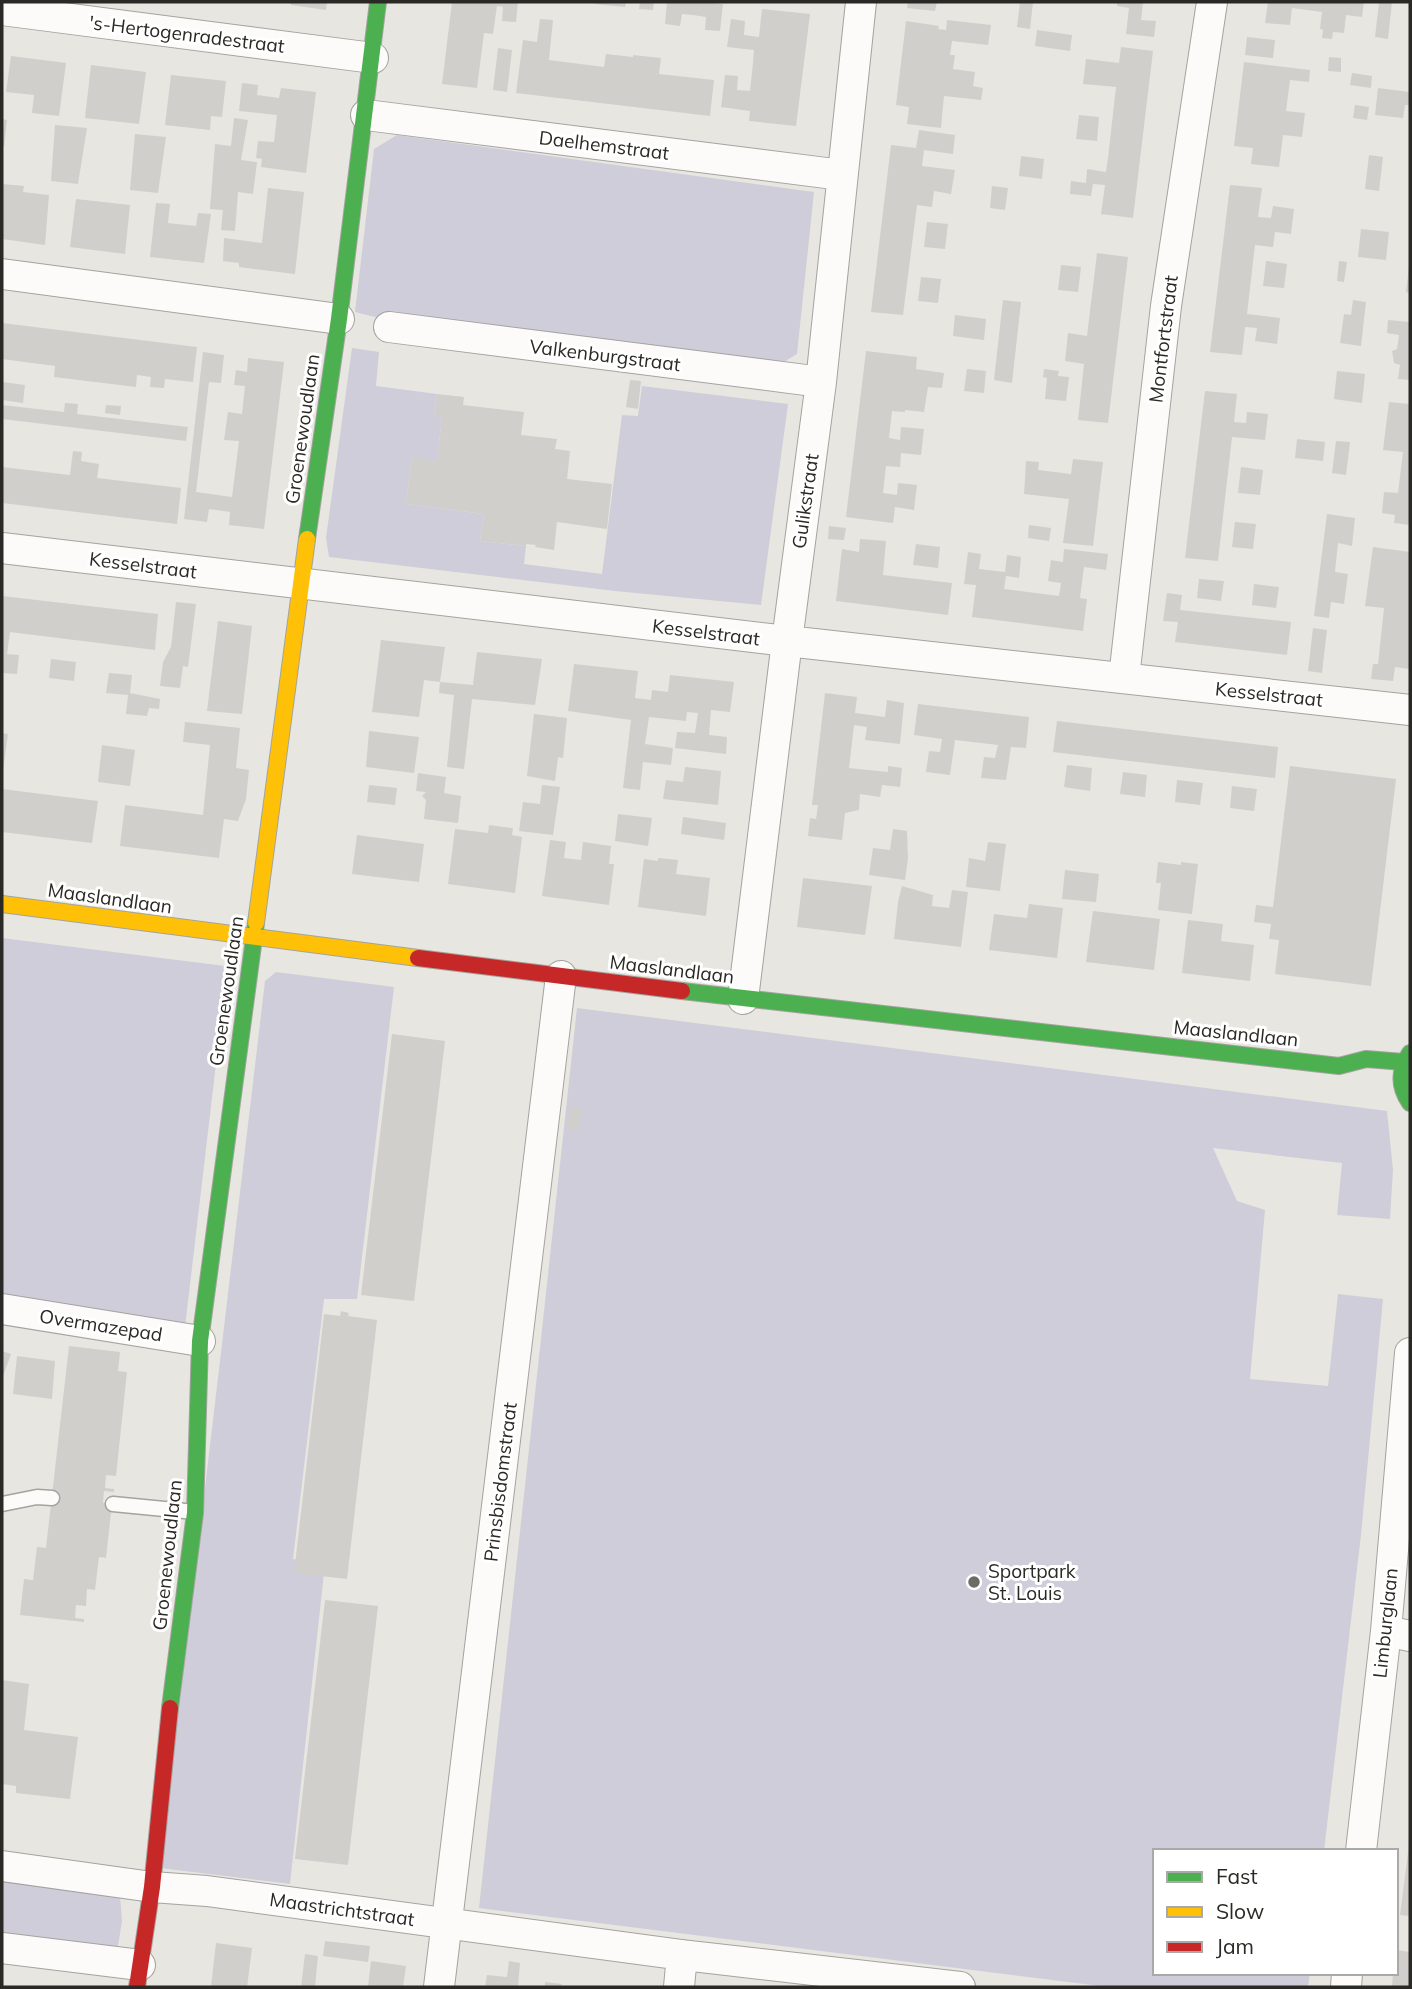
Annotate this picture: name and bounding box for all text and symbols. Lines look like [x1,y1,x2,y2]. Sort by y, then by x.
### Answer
street label: 's-Hertogenradestraat [88,10,286,58]
street label: Daelhemstraat [538,125,671,165]
street label: Montfortstraat [1143,274,1183,404]
street label: Valkenburgstraat [528,334,682,376]
street label: Groenewoudlaan [280,352,324,506]
street label: Gulikstraat [786,452,824,550]
street label: Kesselstraat [88,547,198,584]
street label: Kesselstraat [651,614,761,651]
street label: Kesselstraat [1214,676,1324,712]
street label: Maaslandlaan [46,877,174,919]
street label: Groenewoudlaan [204,914,248,1068]
street label: Maaslandlaan [608,949,736,989]
street label: Maaslandlaan [1172,1015,1300,1051]
street label: Overmazepad [38,1303,164,1347]
street label: Prinsbisdomstraat [478,1400,522,1563]
street label: Groenewoudlaan [147,1479,187,1631]
place label: Sportpark St. Louis [988,1559,1076,1605]
street label: Limburglaan [1367,1567,1403,1679]
marker: Sportpark St. Louis [966,1574,982,1590]
legend [1153,1849,1398,1975]
text: Fast [1216,1863,1258,1889]
street label: Maastrichtstraat [268,1887,416,1931]
text: Slow [1216,1898,1264,1924]
text: Jam [1216,1933,1254,1959]

